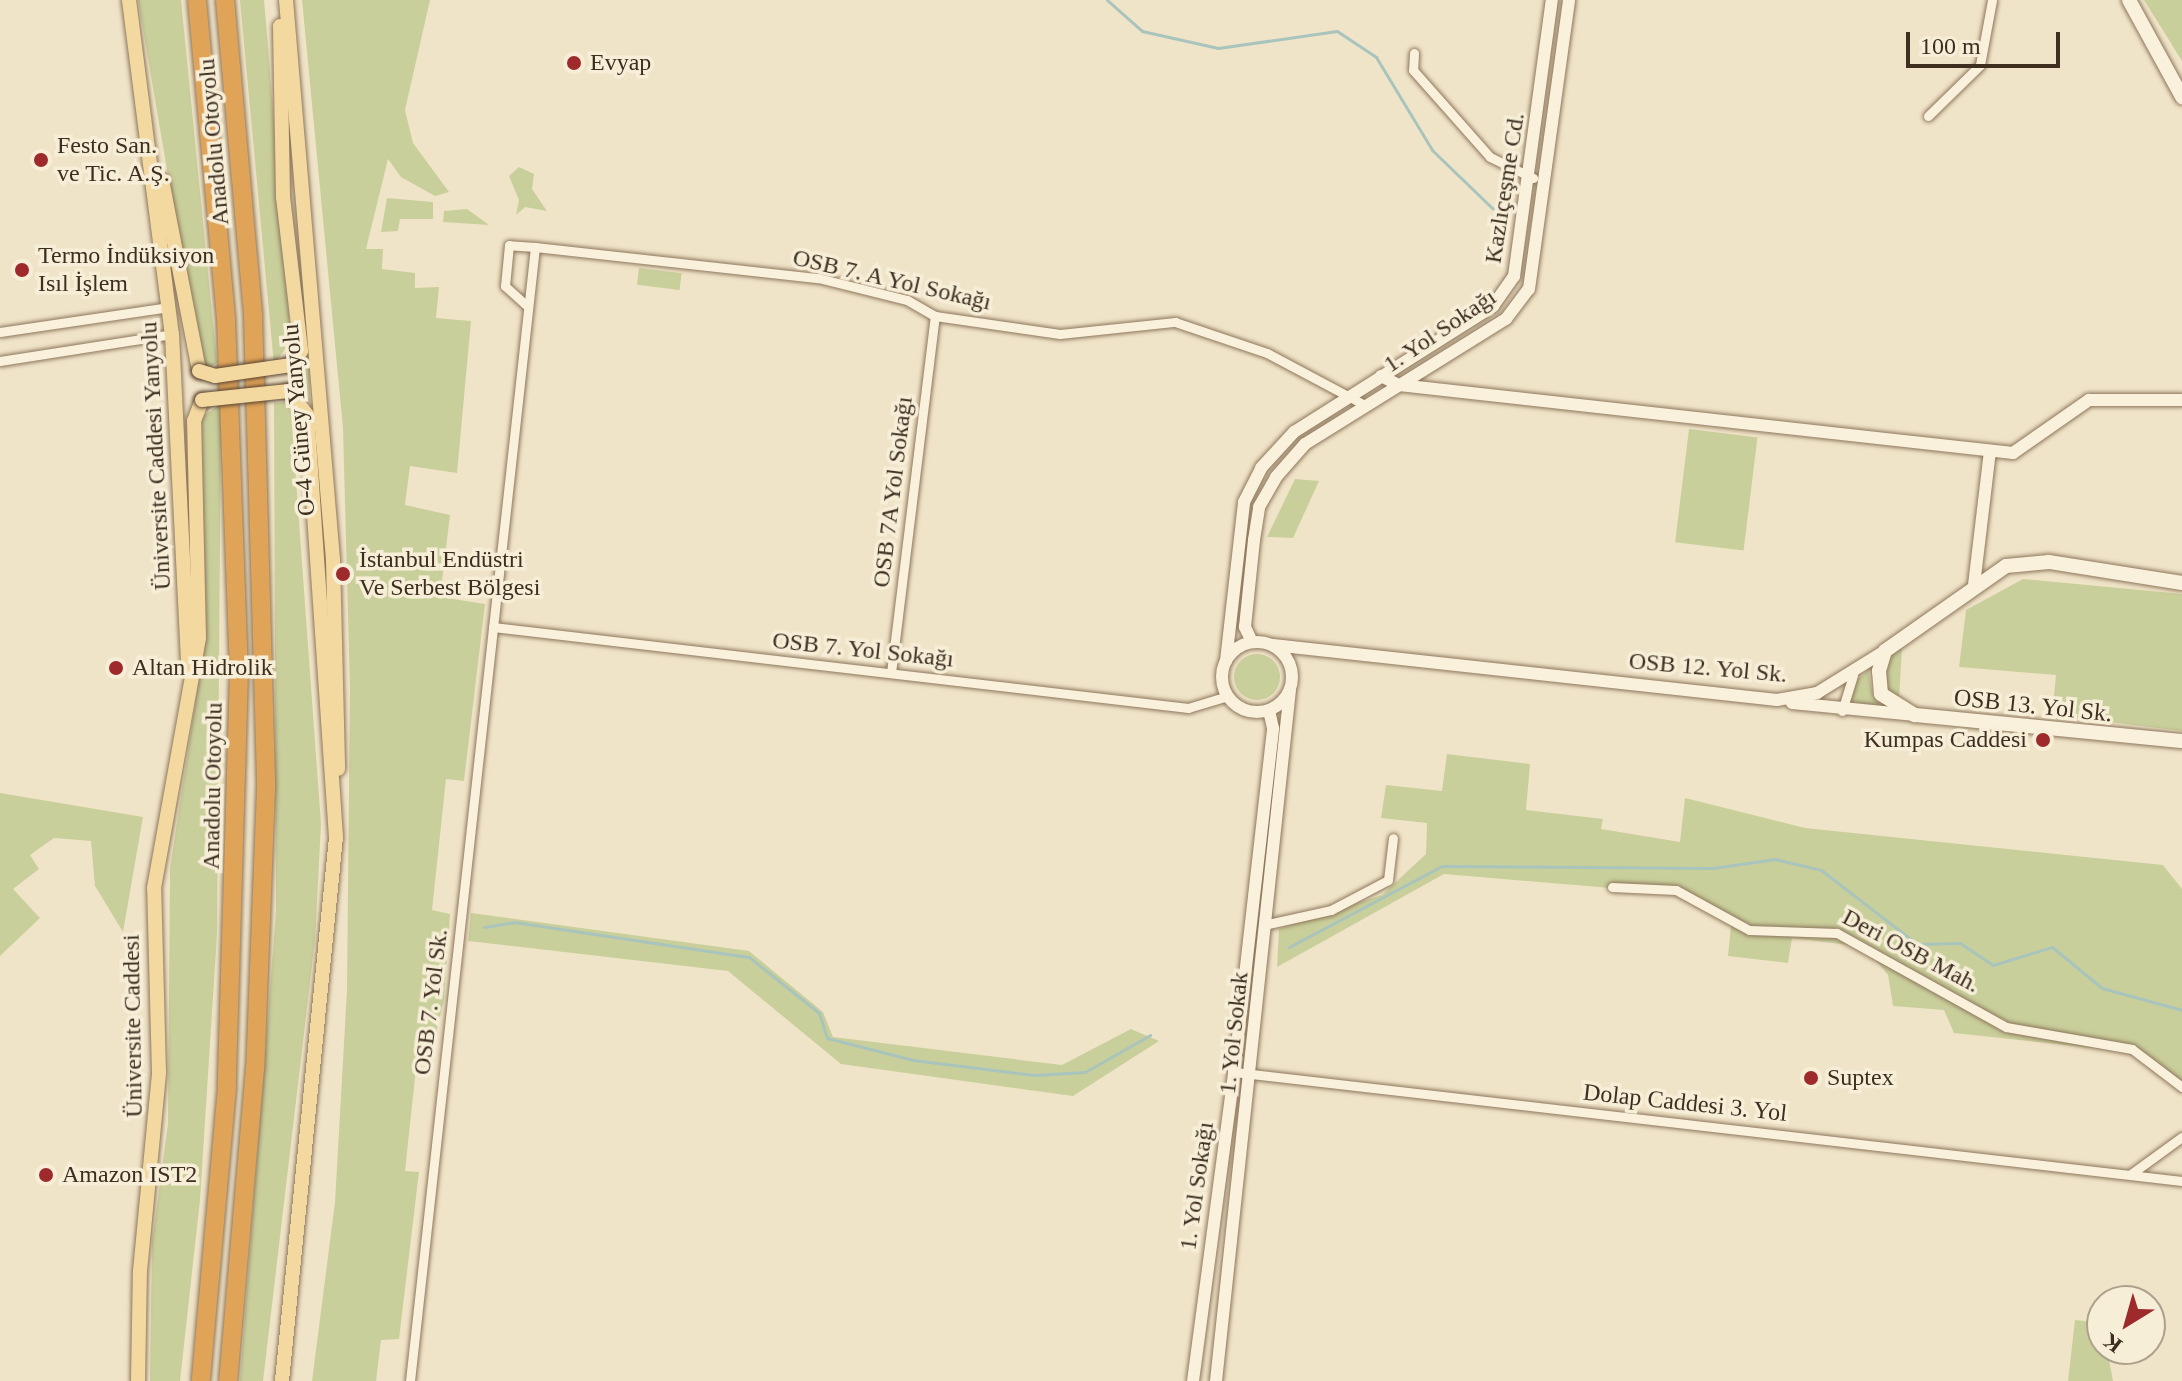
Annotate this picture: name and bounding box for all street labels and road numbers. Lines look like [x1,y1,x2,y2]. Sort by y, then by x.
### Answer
street label: Anadolu Otoyolu [192,57,236,227]
street label: Kazlıçeşme Cd. [1479,111,1531,265]
street label: OSB 7. A Yol Sokağı [788,243,996,317]
street label: 1. Yol Sokağı [1378,283,1502,379]
street label: Üniversite Caddesi Yanyolu [135,321,177,591]
street label: O-4 Güney Yanyolu [276,322,322,518]
street label: OSB 7A Yol Sokağı [867,394,919,590]
street label: OSB 7. Yol Sokağı [771,626,955,674]
street label: OSB 12. Yol Sk. [1627,647,1789,689]
street label: OSB 13. Yol Sk. [1952,683,2114,729]
street label: Anadolu Otoyolu [197,702,229,870]
street label: Deri OSB Mah. [1837,903,1985,999]
street label: OSB 7. Yol Sk. [408,927,454,1077]
street label: Üniversite Caddesi [117,934,149,1118]
street label: 1. Yol Sokak [1213,970,1255,1096]
street label: Dolap Caddesi 3. Yol [1581,1078,1789,1128]
street label: 1. Yol Sokağı [1174,1119,1220,1253]

